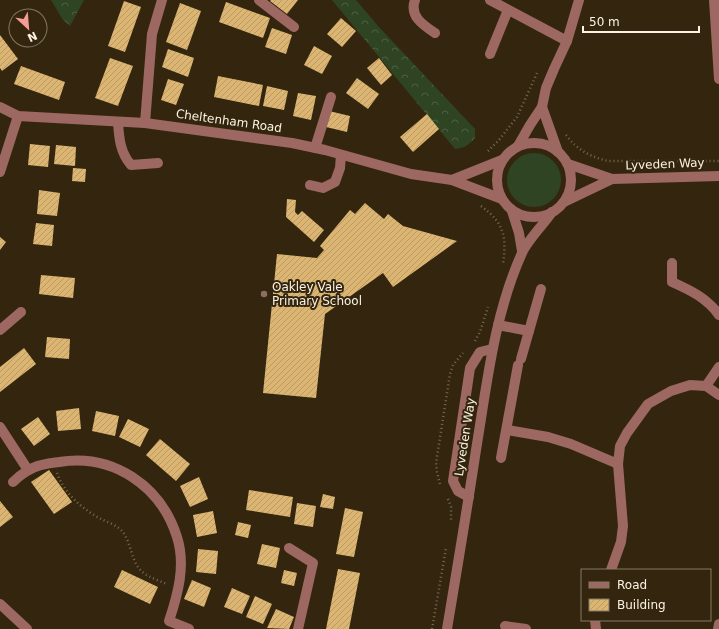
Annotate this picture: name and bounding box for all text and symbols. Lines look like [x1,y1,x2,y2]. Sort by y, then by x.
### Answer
north arrow [8,8,48,48]
scale bar [583,8,699,34]
text: 50 m [589,15,620,29]
text: N [25,29,39,44]
street label: Cheltenham Road [175,107,283,135]
street label: Lyveden Way [625,156,705,172]
place label: Oakley Vale Primary School [272,280,362,308]
marker: Oakley Vale Primary School [259,289,269,299]
street label: Lyveden Way [452,397,478,477]
legend [581,569,711,621]
text: Road [617,578,647,592]
text: Building [617,598,666,612]

